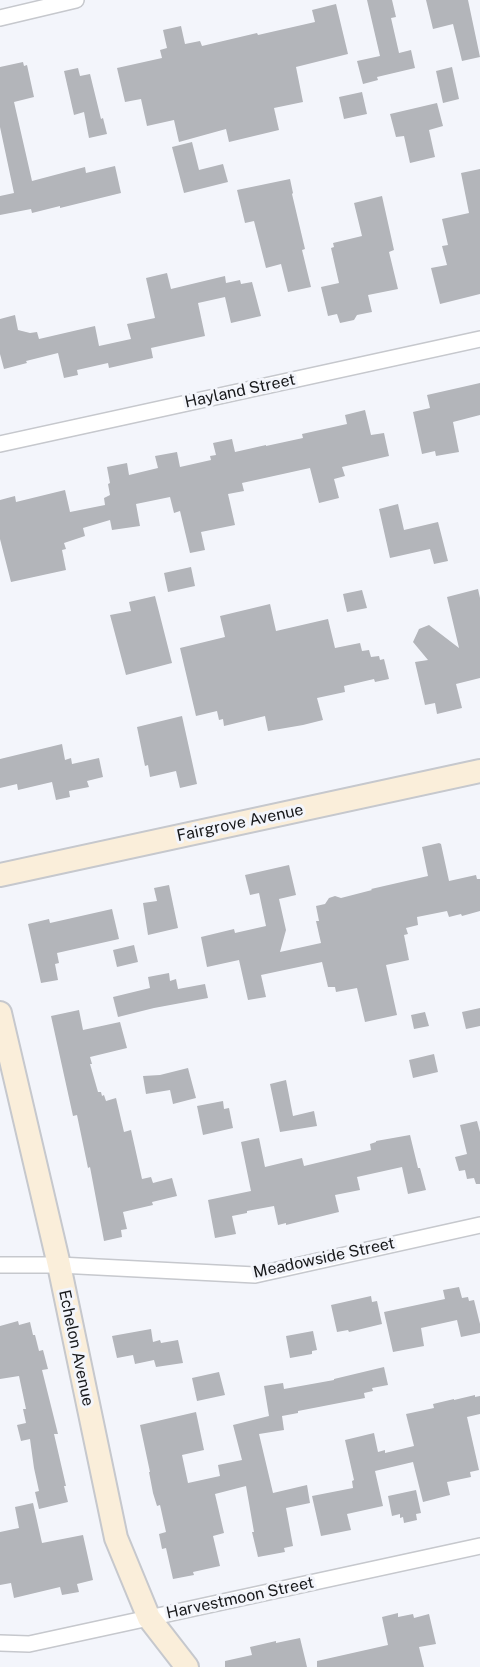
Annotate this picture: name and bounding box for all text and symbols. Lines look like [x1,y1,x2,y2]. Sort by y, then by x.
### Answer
street label: Hayland Street [183,370,297,412]
street label: Fairgrove Avenue [175,800,305,846]
street label: Meadowside Street [252,1234,396,1282]
street label: Echelon Avenue [54,1288,98,1408]
street label: Harvestmoon Street [164,1573,316,1623]

